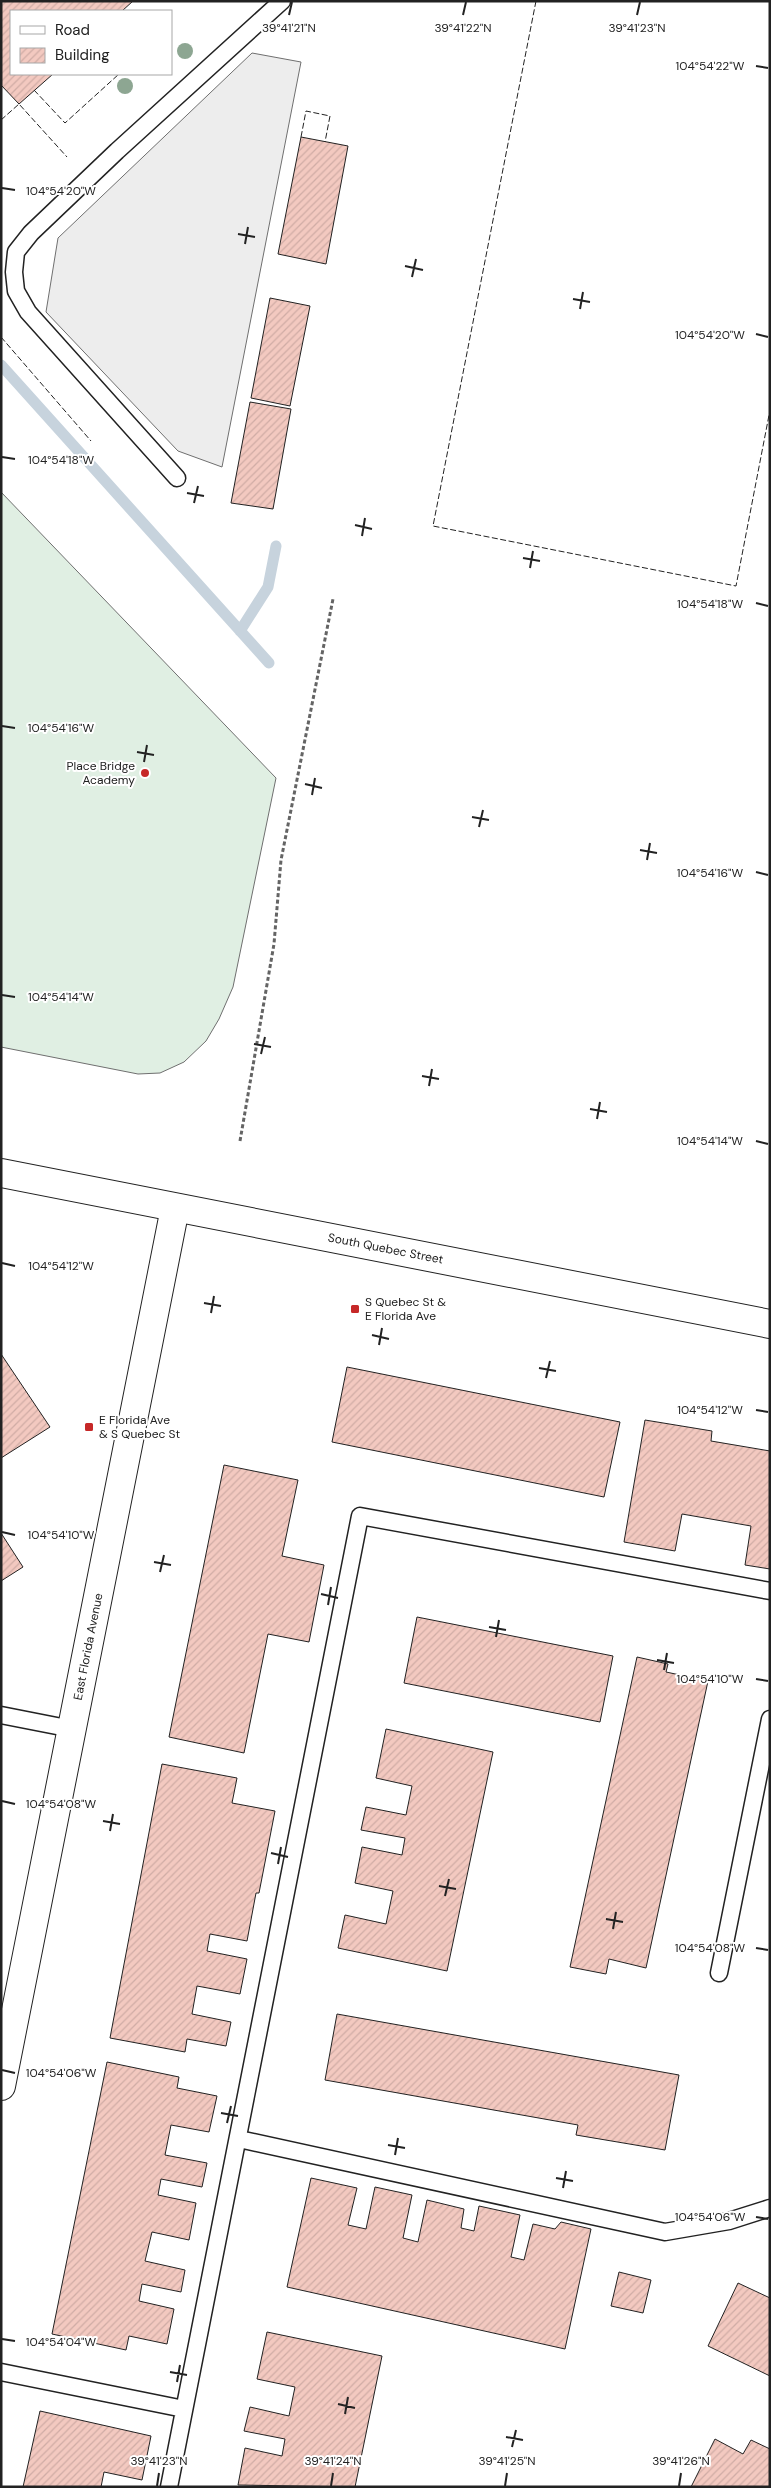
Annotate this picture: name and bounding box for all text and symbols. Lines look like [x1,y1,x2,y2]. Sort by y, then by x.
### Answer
legend [10,10,172,75]
text: Road [55,20,90,40]
text: 39°41'21"N [262,20,316,36]
text: 39°41'22"N [435,20,491,36]
text: 39°41'23"N [608,20,666,36]
text: Building [55,45,110,65]
text: 104°54'22"W [676,58,745,74]
text: 104°54'20"W [26,183,96,199]
text: 104°54'20"W [675,327,745,343]
text: 104°54'18"W [28,452,94,468]
text: 104°54'18"W [677,596,743,612]
text: 104°54'16"W [28,720,95,736]
place label: Place Bridge Academy [67,758,135,788]
marker: Place Bridge Academy [139,767,151,779]
text: 104°54'16"W [677,865,744,881]
text: 104°54'14"W [28,989,94,1005]
text: 104°54'14"W [677,1133,743,1149]
street label: South Quebec Street [327,1229,445,1268]
text: 104°54'12"W [28,1258,94,1274]
place label: S Quebec St & E Florida Ave [365,1294,446,1324]
marker: S Quebec St & E Florida Ave [349,1303,361,1315]
text: 104°54'12"W [677,1402,743,1418]
place label: E Florida Ave & S Quebec St [99,1412,180,1442]
marker: E Florida Ave & S Quebec St [83,1421,95,1433]
text: 104°54'10"W [28,1527,95,1543]
street label: East Florida Avenue [70,1592,107,1701]
text: 104°54'10"W [677,1671,744,1687]
text: 104°54'08"W [26,1796,97,1812]
text: 104°54'08"W [675,1940,746,1956]
text: 104°54'06"W [26,2065,97,2081]
text: 104°54'06"W [675,2209,746,2225]
text: 104°54'04"W [26,2334,97,2350]
text: 39°41'23"N [130,2453,188,2469]
text: 39°41'24"N [304,2453,362,2469]
text: 39°41'25"N [478,2453,536,2469]
text: 39°41'26"N [652,2453,710,2469]

